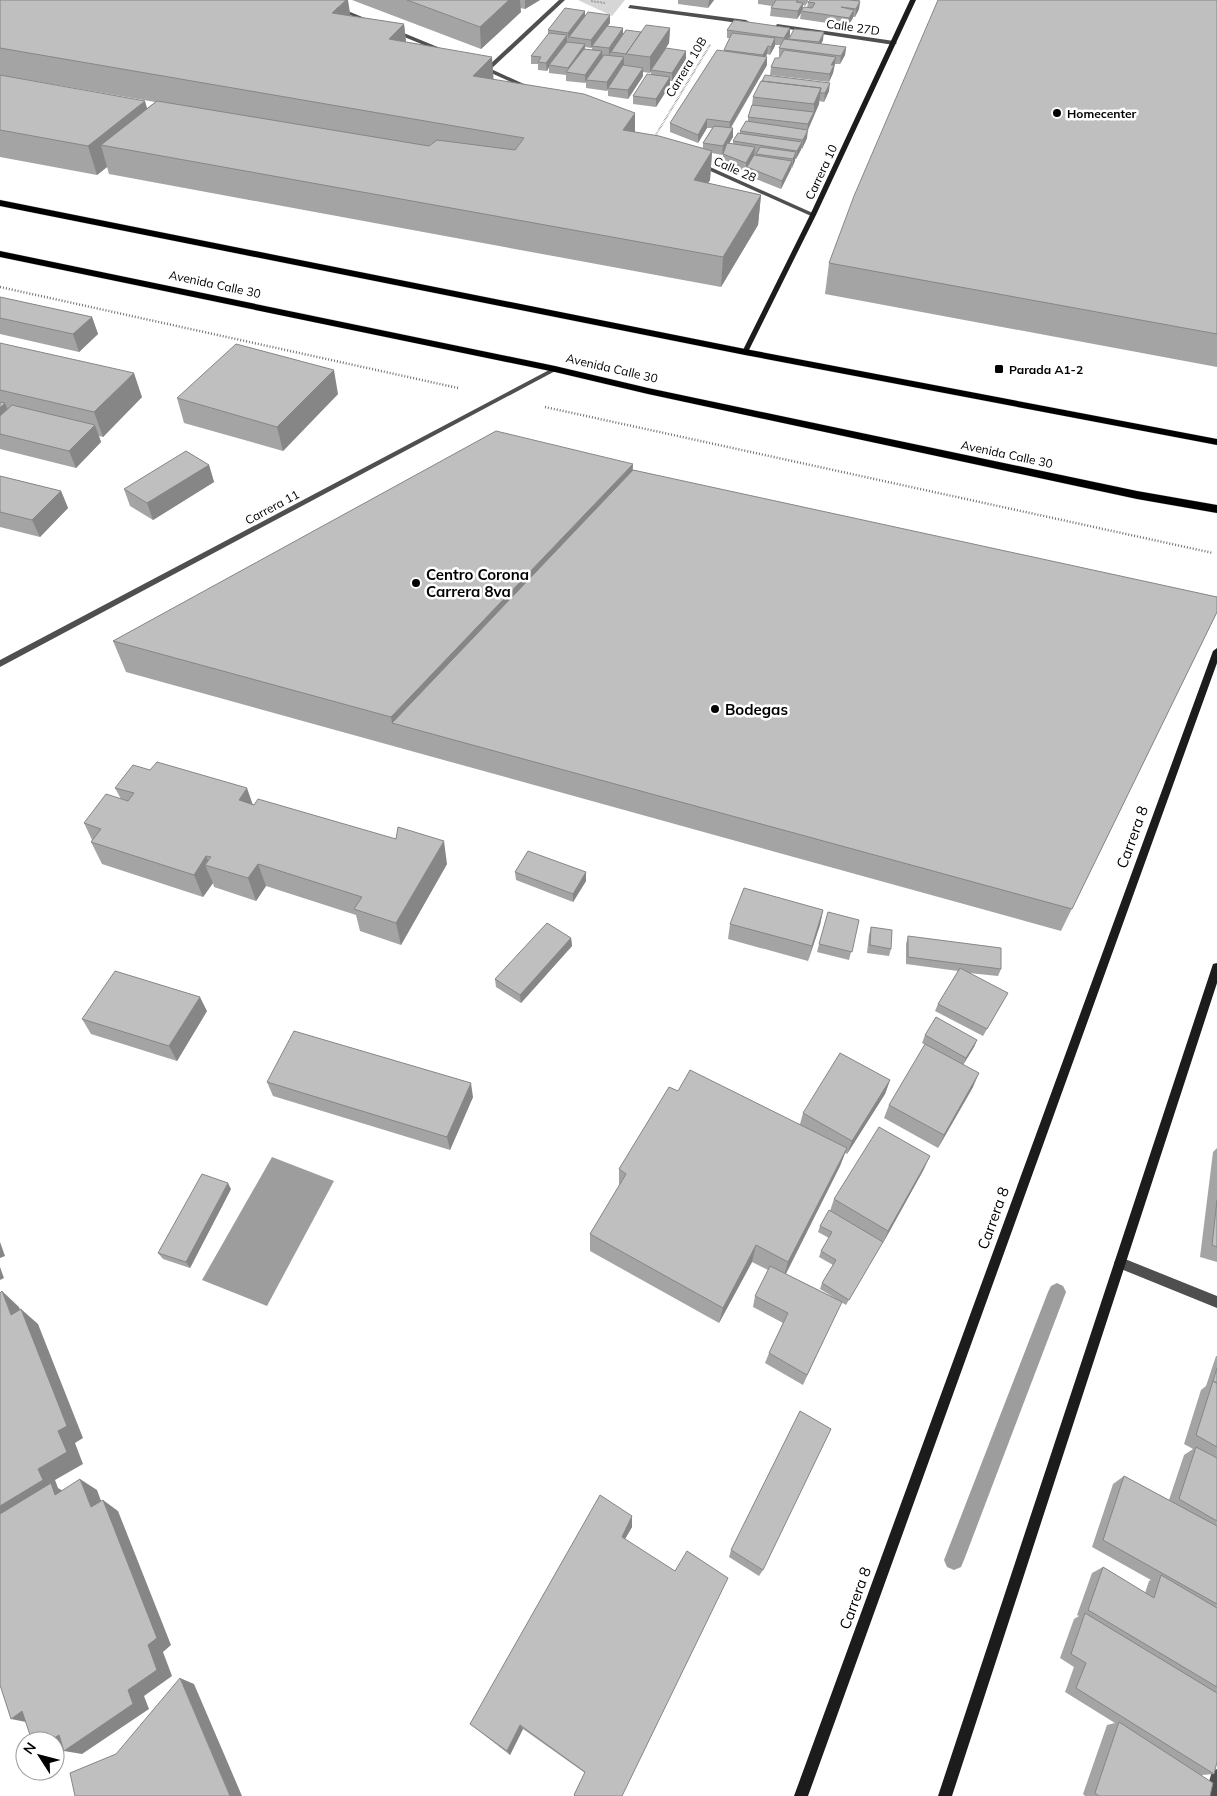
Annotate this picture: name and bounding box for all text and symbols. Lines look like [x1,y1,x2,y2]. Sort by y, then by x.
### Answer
street label: Calle 27D [825,16,881,38]
street label: Carrera 10B [662,34,710,100]
place label: Homecenter [1067,106,1137,121]
marker: Homecenter [1051,107,1063,119]
street label: Carrera 10 [802,142,840,202]
street label: Calle 28 [711,153,759,185]
street label: Avenida Calle 30 [168,267,262,301]
street label: Avenida Calle 30 [565,350,659,386]
place label: Parada A1-2 [1009,362,1083,377]
marker: Parada A1-2 [993,363,1005,375]
street label: Avenida Calle 30 [960,437,1054,471]
street label: Carrera 11 [242,486,302,528]
place label: Centro Corona Carrera 8va [426,565,529,601]
marker: Centro Corona Carrera 8va [410,577,422,589]
place label: Bodegas [725,700,788,719]
marker: Bodegas [709,703,721,715]
street label: Carrera 8 [1112,803,1152,871]
street label: Carrera 8 [973,1184,1013,1252]
street label: Carrera 8 [835,1564,875,1632]
north arrow [15,1731,65,1781]
text: N [19,1739,40,1758]

